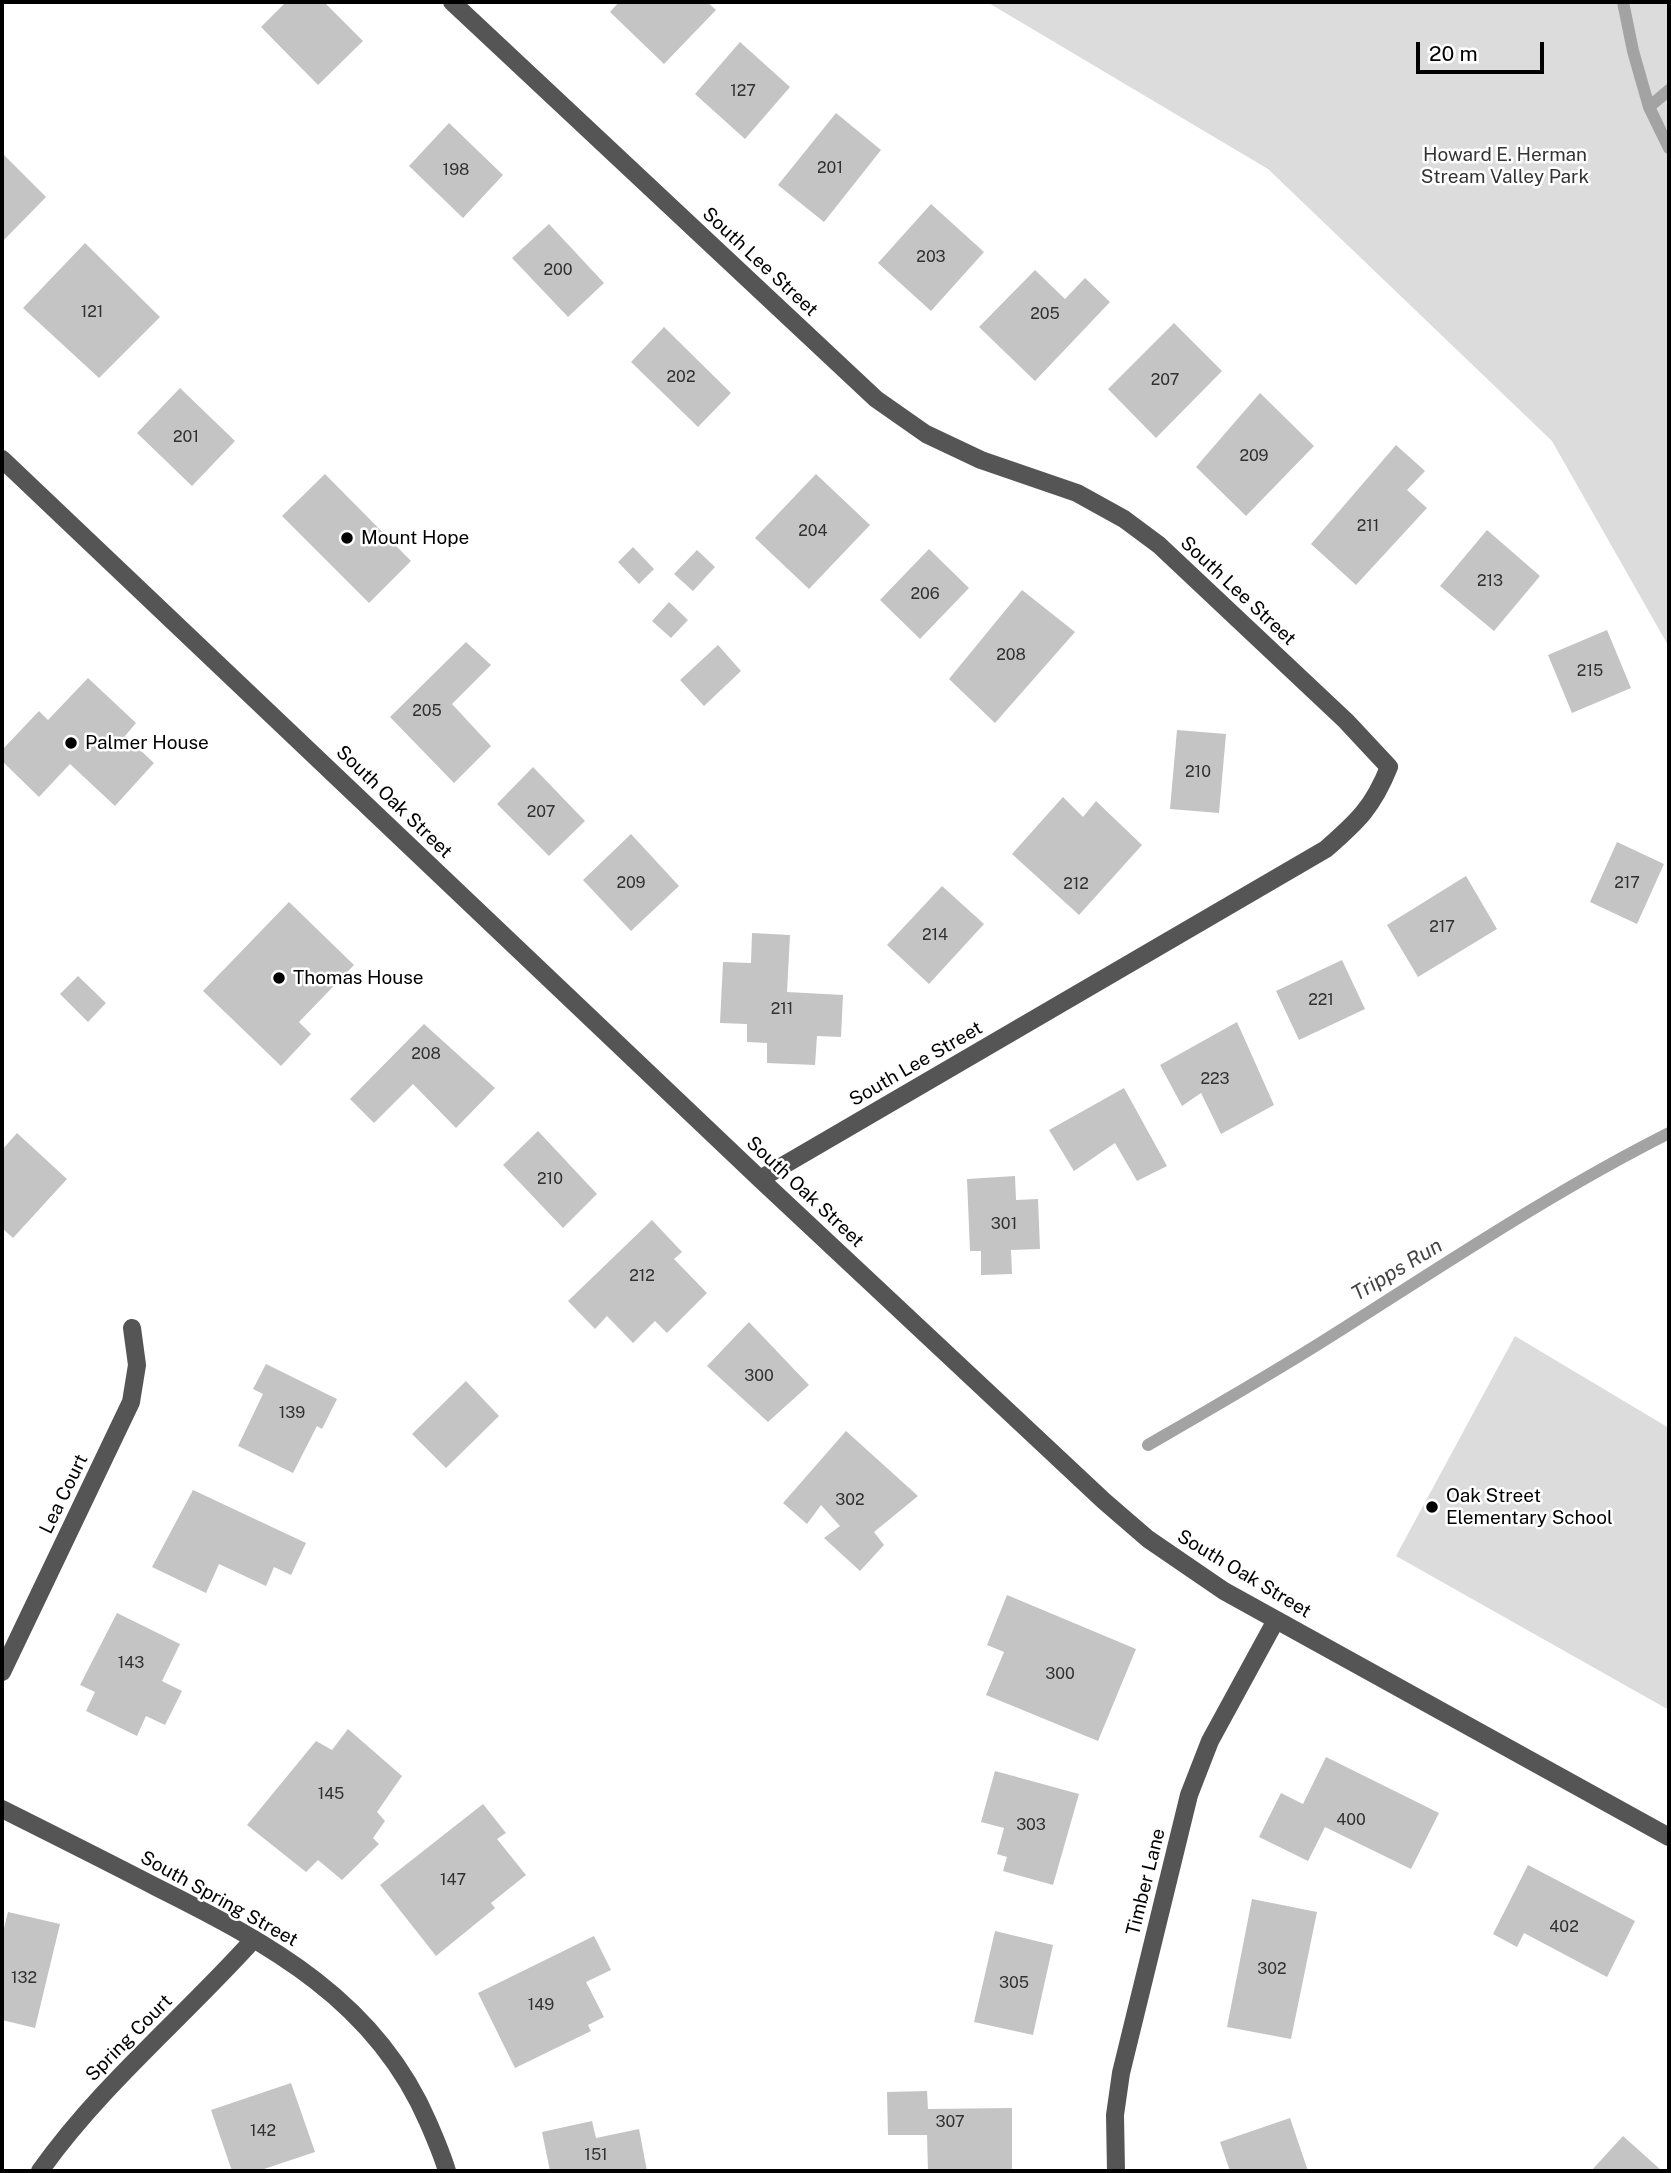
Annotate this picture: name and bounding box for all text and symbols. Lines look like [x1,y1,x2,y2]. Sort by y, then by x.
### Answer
scale bar [1419,28,1547,72]
text: 20 m [1429,41,1478,66]
house number: 127 [730,81,756,101]
park label: Howard E. Herman Stream Valley Park [1421,144,1589,188]
house number: 201 [817,158,843,178]
house number: 198 [443,160,469,180]
street label: South Lee Street [697,203,823,321]
house number: 203 [916,247,946,267]
house number: 200 [543,260,573,280]
house number: 121 [81,302,103,322]
house number: 205 [1030,304,1060,324]
house number: 202 [667,367,695,387]
house number: 207 [1151,370,1179,390]
house number: 201 [173,427,199,447]
house number: 209 [1239,446,1269,466]
house number: 211 [1357,516,1379,536]
house number: 204 [798,521,828,541]
place label: Mount Hope [361,527,469,549]
marker: Mount Hope [339,530,355,546]
street label: South Lee Street [1175,532,1301,650]
house number: 213 [1477,571,1503,591]
house number: 206 [910,584,940,604]
house number: 208 [996,645,1026,665]
house number: 215 [1577,661,1603,681]
house number: 205 [412,701,442,721]
place label: Palmer House [85,732,209,754]
marker: Palmer House [63,735,79,751]
street label: South Oak Street [331,741,457,863]
house number: 210 [1185,762,1211,782]
house number: 207 [527,802,555,822]
house number: 209 [616,873,646,893]
house number: 217 [1614,873,1640,893]
house number: 212 [1063,874,1089,894]
house number: 217 [1429,917,1455,937]
house number: 214 [922,925,948,945]
place label: Thomas House [293,967,424,989]
marker: Thomas House [271,970,287,986]
house number: 221 [1308,990,1334,1010]
house number: 211 [771,999,793,1019]
street label: South Lee Street [845,1017,987,1111]
house number: 208 [411,1044,441,1064]
house number: 223 [1200,1069,1230,1089]
street label: South Oak Street [741,1132,869,1252]
house number: 210 [537,1169,563,1189]
house number: 301 [991,1214,1017,1234]
water label: Tripps Run [1347,1233,1447,1307]
house number: 212 [629,1266,655,1286]
house number: 300 [744,1366,774,1386]
house number: 139 [279,1403,305,1423]
street label: Lea Court [35,1450,93,1538]
place label: Oak Street Elementary School [1446,1485,1613,1529]
house number: 302 [835,1490,865,1510]
marker: Oak Street Elementary School [1424,1499,1440,1515]
street label: South Oak Street [1173,1525,1315,1623]
house number: 143 [118,1653,144,1673]
house number: 300 [1045,1664,1075,1684]
house number: 145 [318,1784,344,1804]
house number: 400 [1336,1810,1366,1830]
house number: 303 [1016,1815,1046,1835]
street label: Timber Lane [1122,1826,1170,1938]
street label: South Spring Street [136,1846,302,1952]
house number: 147 [440,1870,466,1890]
house number: 402 [1549,1917,1579,1937]
house number: 302 [1257,1959,1287,1979]
house number: 132 [11,1968,37,1988]
house number: 305 [999,1973,1029,1993]
street label: Spring Court [81,1990,177,2086]
house number: 149 [528,1995,554,2015]
house number: 307 [935,2112,965,2132]
house number: 142 [250,2121,276,2141]
house number: 151 [584,2145,608,2165]

